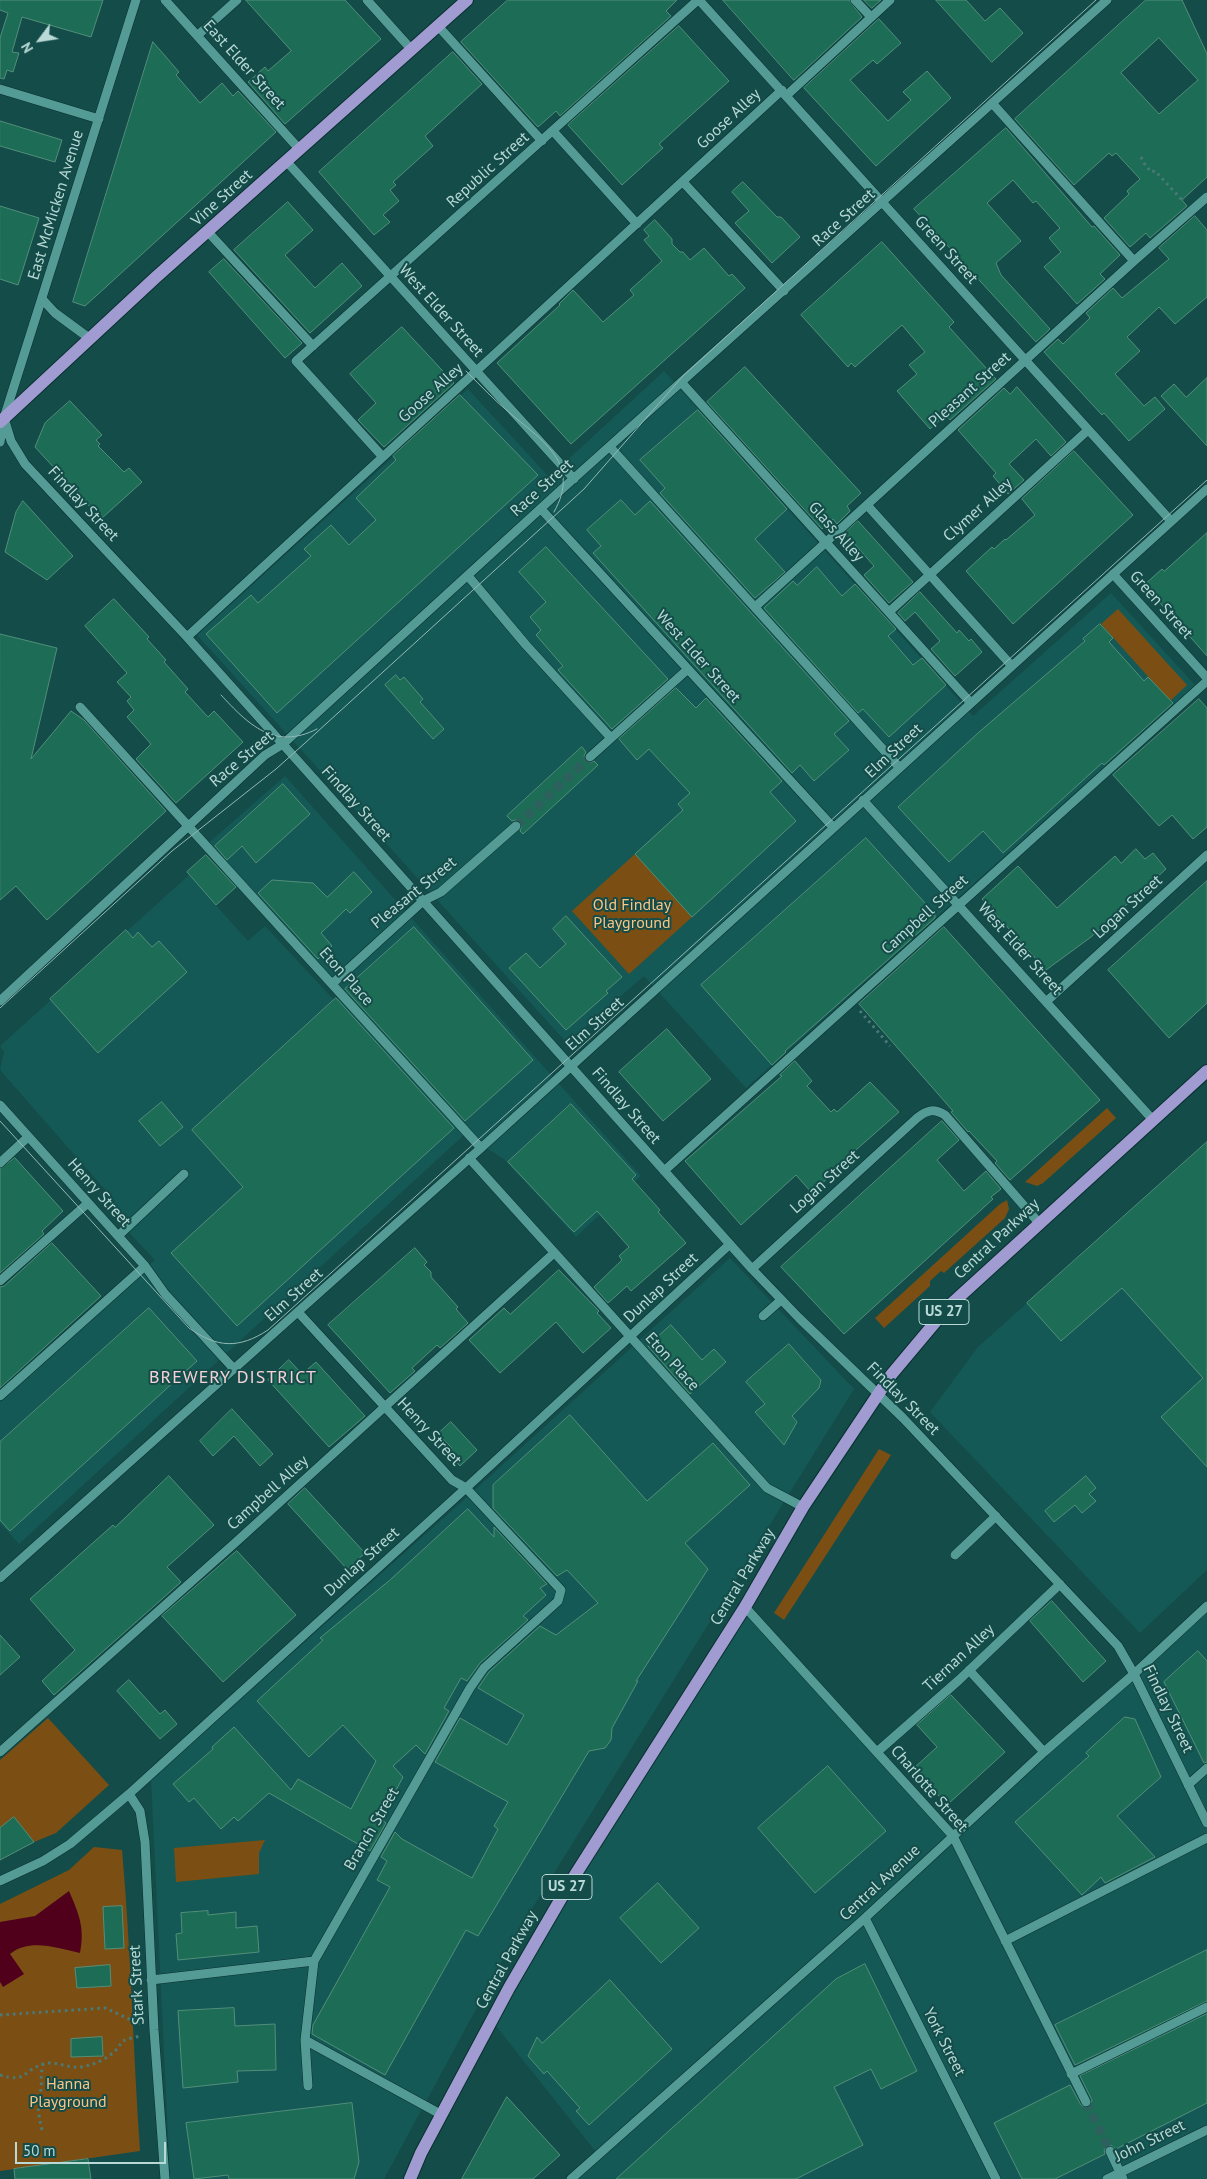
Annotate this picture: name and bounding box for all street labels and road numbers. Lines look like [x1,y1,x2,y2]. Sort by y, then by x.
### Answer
street label: East Elder Street [199,16,289,114]
street label: Goose Alley [693,85,765,153]
street label: East McMicken Avenue [24,128,88,282]
street label: Republic Street [443,128,533,212]
street label: Vine Street [188,166,256,230]
street label: Race Street [809,185,879,251]
street label: Green Street [910,212,982,288]
street label: West Elder Street [394,261,488,361]
street label: Pleasant Street [925,348,1015,432]
street label: Goose Alley [395,359,467,427]
street label: Race Street [507,455,577,521]
street label: Findlay Street [44,463,122,545]
street label: Clymer Alley [940,474,1016,546]
street label: Glass Alley [804,498,868,566]
street label: Green Street [1125,567,1197,643]
street label: West Elder Street [651,607,745,707]
street label: Elm Street [861,720,927,782]
street label: Race Street [206,727,278,791]
street label: Findlay Street [317,762,395,846]
street label: Pleasant Street [368,853,460,933]
street label: Campbell Street [878,871,972,959]
street label: Logan Street [1090,871,1166,943]
street label: West Elder Street [973,899,1067,999]
street label: Eton Place [315,944,377,1010]
street label: Elm Street [562,993,628,1055]
street label: Findlay Street [588,1064,664,1148]
street label: Logan Street [787,1146,863,1218]
street label: Henry Street [63,1155,135,1231]
street label: Central Parkway [950,1195,1044,1283]
street label: Dunlap Street [620,1249,702,1327]
street label: Elm Street [261,1264,327,1326]
road number: US 27 [919,1300,969,1324]
street label: Eton Place [641,1329,703,1395]
street label: Findlay Street [863,1359,943,1439]
street label: Henry Street [393,1394,465,1470]
street label: Campbell Alley [223,1451,313,1535]
street label: Dunlap Street [321,1523,403,1601]
street label: Central Parkway [707,1525,779,1629]
street label: Tiernan Alley [919,1620,999,1696]
street label: Findlay Street [1139,1662,1197,1756]
street label: Charlotte Street [886,1742,972,1836]
street label: Branch Street [341,1784,403,1874]
street label: Central Avenue [836,1841,924,1925]
road number: US 27 [542,1874,592,1900]
street label: Central Parkway [472,1907,542,2013]
street label: Stark Street [125,1945,149,2025]
street label: York Street [919,2005,969,2079]
street label: John Street [1112,2116,1188,2166]

